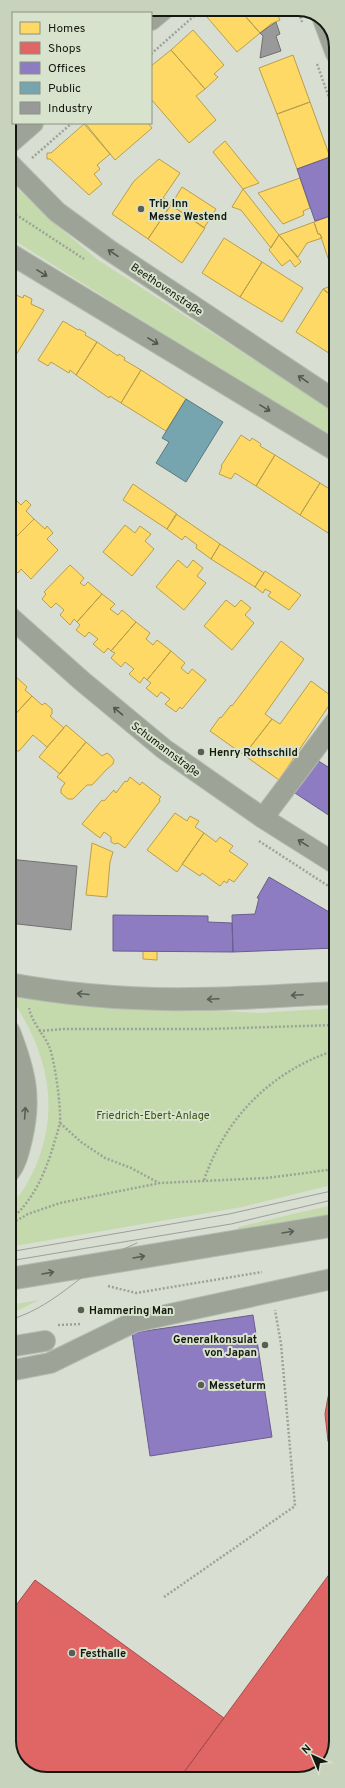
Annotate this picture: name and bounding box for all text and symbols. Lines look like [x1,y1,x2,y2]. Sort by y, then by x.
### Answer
legend [12,12,152,124]
text: Homes [48,21,85,37]
text: Shops [48,41,81,57]
text: Offices [48,61,86,77]
text: Public [48,81,81,97]
text: Industry [48,101,93,117]
place label: Trip Inn Messe Westend [149,197,227,224]
marker: Trip Inn Messe Westend [136,204,146,214]
one-way arrow [108,249,119,257]
street label: Beethovenstraße [128,261,205,319]
one-way arrow [36,270,48,278]
one-way arrow [147,337,158,345]
one-way arrow [297,375,309,383]
one-way arrow [259,405,271,413]
one-way arrow [112,706,123,715]
street label: Schumannstraße [128,719,203,780]
place label: Henry Rothschild [209,746,298,760]
marker: Henry Rothschild [196,747,206,757]
one-way arrow [297,839,309,847]
one-way arrow [77,990,90,997]
one-way arrow [291,991,304,998]
one-way arrow [207,995,220,1002]
one-way arrow [22,1107,29,1120]
park label: Friedrich-Ebert-Anlage [96,1109,210,1123]
one-way arrow [282,1228,295,1236]
one-way arrow [132,1253,145,1261]
one-way arrow [41,1269,54,1277]
place label: Hammering Man [89,1304,174,1318]
marker: Hammering Man [76,1305,86,1315]
place label: Generalkonsulat von Japan [173,1333,257,1360]
marker: Generalkonsulat von Japan [260,1340,270,1350]
place label: Messeturm [209,1379,266,1393]
marker: Messeturm [196,1380,206,1390]
place label: Festhalle [80,1647,126,1661]
marker: Festhalle [67,1648,77,1658]
north arrow [293,1736,333,1776]
text: N [299,1742,314,1757]

